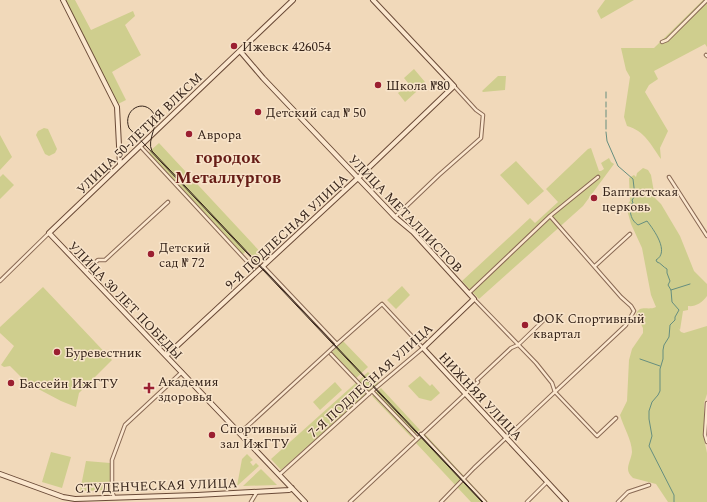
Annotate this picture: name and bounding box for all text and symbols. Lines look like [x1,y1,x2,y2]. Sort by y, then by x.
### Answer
place label: Ижевск 426054 [242,37,332,57]
marker: Ижевск 426054 [229,41,239,51]
street label: УЛИЦА 50-ЛЕТИЯ ВЛКСМ [72,68,207,199]
place label: Школа №80 [386,76,450,96]
marker: Школа №80 [373,80,383,90]
place label: Детский сад № 50 [266,103,367,123]
marker: Детский сад № 50 [253,107,263,117]
place label: Аврора [197,125,242,145]
marker: Аврора [184,129,194,139]
district label: городок Металлургов [175,145,282,191]
street label: УЛИЦА МЕТАЛЛИСТОВ [343,150,467,277]
street label: 9-Я ПОДЛЕСНАЯ УЛИЦА [221,169,353,294]
place label: Баптистская церковь [602,182,678,217]
marker: Баптистская церковь [589,193,599,203]
street label: УЛИЦА 30 ЛЕТ ПОБЕДЫ [63,237,187,364]
place label: Детский сад № 72 [159,238,210,273]
marker: Детский сад № 72 [146,249,156,259]
place label: ФОК Спортивный квартал [533,309,645,344]
street label: 7-Я ПОДЛЕСНАЯ УЛИЦА [304,319,438,442]
marker: ФОК Спортивный квартал [520,320,530,330]
place label: Буревестник [65,343,142,363]
marker: Буревестник [52,347,62,357]
street label: НИЖНЯЯ УЛИЦА [434,348,527,446]
place label: Академия здоровья [158,372,218,407]
place label: Бассейн ИжГТУ [19,374,118,394]
marker: Бассейн ИжГТУ [6,378,16,388]
marker: Академия здоровья [143,382,155,394]
place label: Спортивный зал ИжГТУ [220,419,297,454]
marker: Спортивный зал ИжГТУ [207,430,217,440]
street label: СТУДЕНЧЕСКАЯ УЛИЦА [74,473,238,499]

